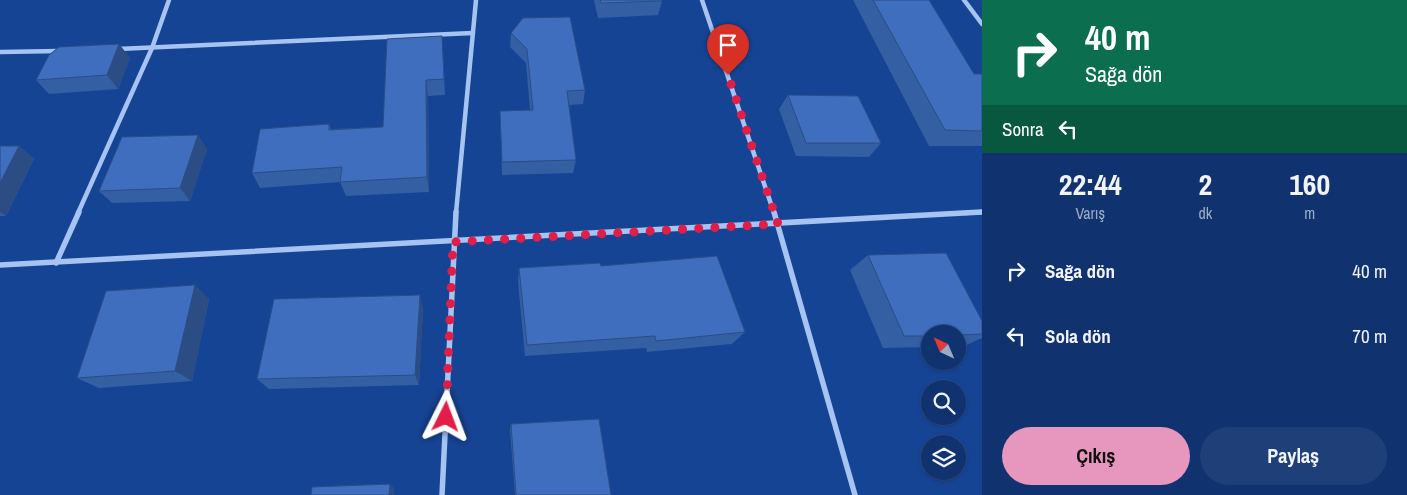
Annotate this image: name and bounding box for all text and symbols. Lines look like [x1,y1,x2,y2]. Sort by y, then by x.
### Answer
text: 40 m [1085,14,1150,61]
icon: right [1002,20,1067,85]
pin [707,24,749,75]
icon: arrive [714,31,742,59]
text: Sağa dön [1085,59,1162,89]
icon: left [1054,115,1082,143]
text: Sonra [1002,116,1044,142]
text: 22:44 [1059,164,1122,204]
text: 2 [1199,164,1212,204]
text: 160 [1289,164,1330,204]
text: Varış [1075,202,1105,224]
text: dk [1198,202,1212,224]
text: m [1304,202,1315,224]
icon: right [1002,257,1030,285]
text: Sağa dön [1045,258,1115,284]
text: 40 m [1352,258,1387,284]
icon: left [1002,322,1030,350]
text: Sola dön [1045,323,1111,349]
text: 70 m [1352,323,1387,349]
north arrow [921,325,966,370]
map controls [921,325,966,480]
button: search [921,380,966,425]
position arrow [419,390,471,442]
button: Çıkış [1002,427,1190,485]
button: Paylaş [1200,427,1387,485]
button: layers [921,435,966,480]

